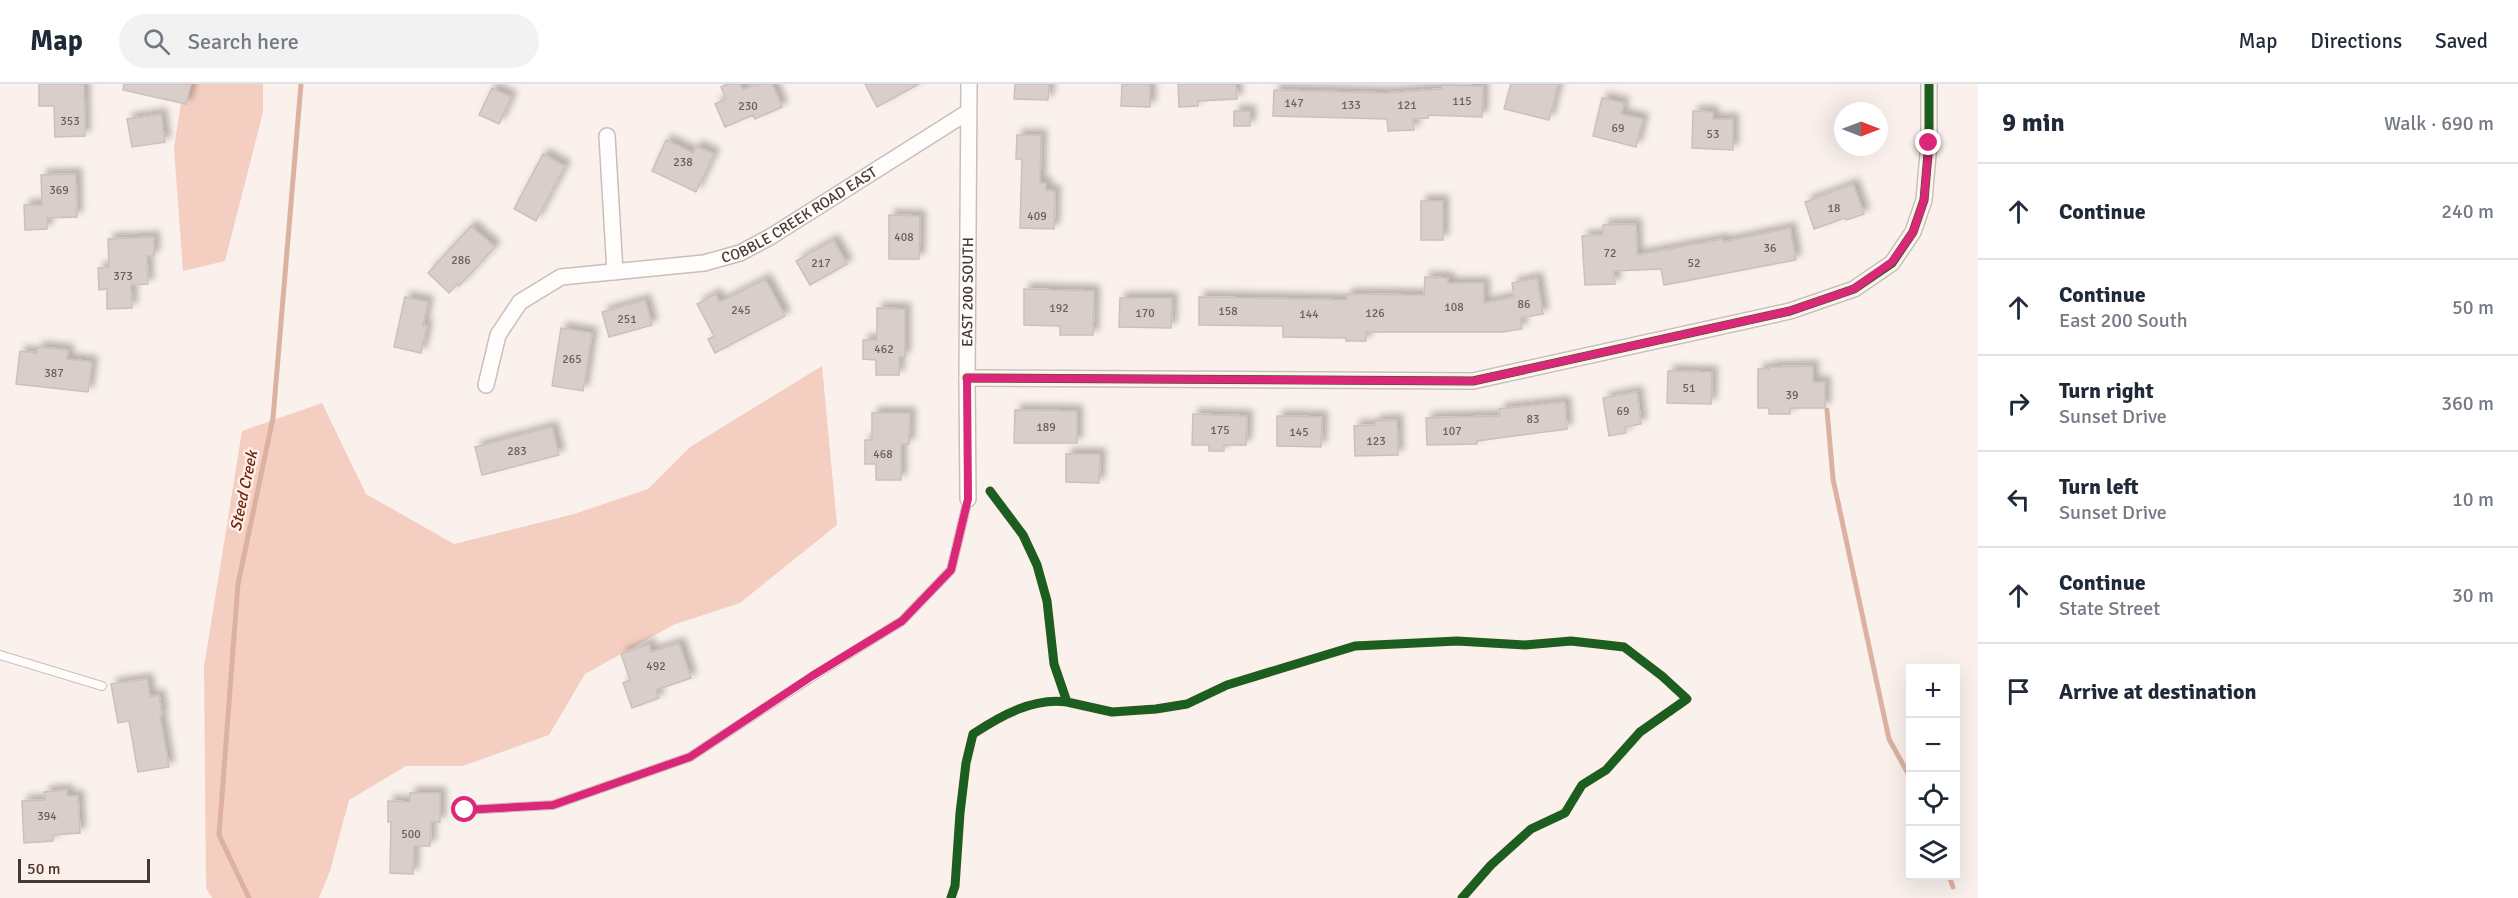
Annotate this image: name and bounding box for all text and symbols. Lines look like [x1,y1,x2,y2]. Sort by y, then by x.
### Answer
search box [119,14,539,68]
text: Map [30,24,83,58]
icon: search [140,25,173,58]
text: Search here [188,28,299,55]
text: Map [2239,28,2277,54]
text: Directions [2310,28,2402,54]
text: Saved [2435,28,2488,54]
house number: 115 [1452,94,1472,109]
house number: 147 [1284,96,1304,111]
house number: 133 [1341,98,1361,113]
house number: 121 [1397,98,1417,113]
house number: 230 [738,99,758,114]
north arrow [1834,102,1888,156]
text: 9 min [2002,107,2065,139]
text: Walk · 690 m [2384,111,2494,136]
house number: 353 [60,114,80,129]
house number: 69 [1612,121,1624,136]
house number: 53 [1707,127,1719,142]
route end [1915,129,1941,155]
house number: 238 [673,155,693,170]
street label: COBBLE CREEK ROAD EAST [719,163,881,267]
house number: 369 [49,183,69,198]
icon: ahead [2002,195,2035,228]
text: Continue [2059,198,2146,225]
text: 240 m [2441,199,2494,224]
house number: 18 [1828,201,1840,216]
house number: 409 [1027,209,1047,224]
house number: 408 [894,230,914,245]
street label: EAST 200 SOUTH [958,237,977,347]
house number: 36 [1764,241,1776,256]
house number: 72 [1604,246,1616,261]
house number: 286 [451,253,471,268]
house number: 217 [811,256,831,271]
house number: 52 [1688,256,1700,271]
house number: 373 [113,269,133,284]
text: Continue [2059,281,2146,308]
icon: ahead [2002,291,2035,324]
text: 50 m [2452,295,2494,320]
house number: 86 [1518,297,1530,312]
house number: 108 [1444,300,1464,315]
house number: 192 [1049,301,1069,316]
house number: 245 [731,303,751,318]
house number: 158 [1218,304,1238,319]
house number: 170 [1135,306,1155,321]
house number: 126 [1365,306,1385,321]
house number: 144 [1299,307,1319,322]
text: East 200 South [2059,308,2188,333]
house number: 251 [617,312,637,327]
house number: 462 [874,342,894,357]
house number: 265 [562,352,582,367]
house number: 387 [44,366,64,381]
text: Turn right [2059,377,2154,404]
house number: 51 [1683,381,1695,396]
icon: right [2002,387,2035,420]
house number: 39 [1786,388,1798,403]
text: 360 m [2441,391,2494,416]
house number: 69 [1617,404,1629,419]
text: Sunset Drive [2059,404,2167,429]
house number: 83 [1527,412,1539,427]
house number: 189 [1036,420,1056,435]
house number: 175 [1210,423,1230,438]
house number: 107 [1442,424,1462,439]
house number: 145 [1289,425,1309,440]
house number: 123 [1366,434,1386,449]
house number: 283 [507,444,527,459]
water label: Steed Creek [226,447,263,533]
house number: 468 [873,447,893,462]
text: Turn left [2059,473,2139,500]
icon: left [2002,483,2035,516]
text: 10 m [2452,487,2494,512]
text: Sunset Drive [2059,500,2167,525]
text: Continue [2059,569,2146,596]
icon: ahead [2002,579,2035,612]
text: 30 m [2452,583,2494,608]
text: State Street [2059,596,2160,621]
house number: 492 [646,659,666,674]
map controls [1906,664,1960,880]
button: + [1906,664,1960,718]
icon: arrive [2002,675,2035,708]
text: Arrive at destination [2059,678,2256,705]
button: − [1906,718,1960,772]
button: locate [1906,772,1960,826]
route start [451,796,477,822]
house number: 394 [37,809,57,824]
button: layers [1906,826,1960,880]
house number: 500 [401,827,421,842]
scale bar [18,856,150,884]
text: 50 m [27,859,61,879]

